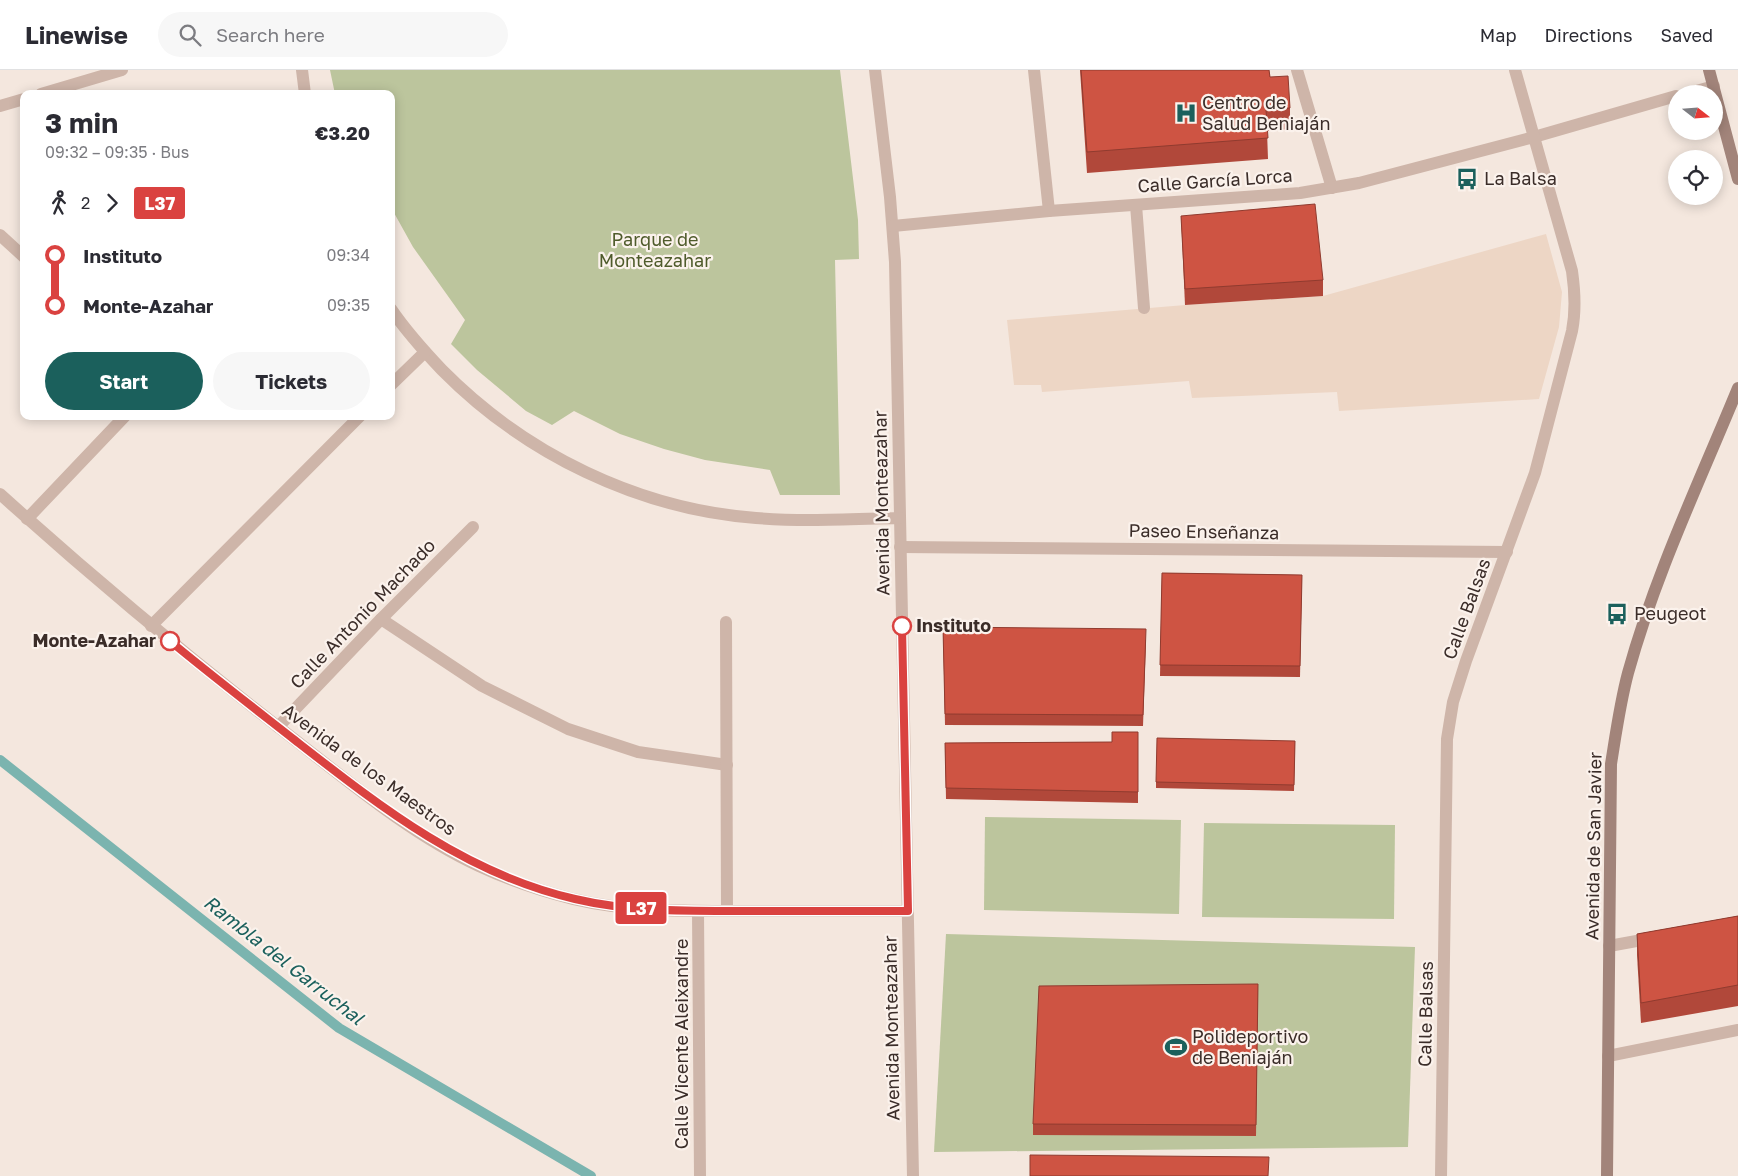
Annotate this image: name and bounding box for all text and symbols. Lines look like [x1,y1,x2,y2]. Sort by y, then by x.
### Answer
search box [158,12,508,57]
text: Linewise [25,20,128,49]
icon: search [176,21,204,49]
text: Search here [216,23,325,46]
text: Map [1480,24,1516,46]
text: Directions [1544,24,1632,46]
text: Saved [1660,24,1713,46]
north arrow [1668,85,1722,140]
map controls [1668,85,1723,205]
place label: Centro de Salud Beniaján [1202,91,1331,134]
hospital icon: Centro de Salud Beniaján [1173,100,1199,126]
text: 3 min [45,106,118,139]
text: €3.20 [315,121,370,144]
text: 09:32 – 09:35 · Bus [45,142,189,162]
button: locate [1668,150,1723,205]
street label: Calle García Lorca [1137,164,1293,196]
bus stop icon: La Balsa [1454,166,1480,192]
place label: La Balsa [1484,167,1557,189]
icon: walk [45,189,73,217]
icon: forward [98,189,126,217]
text: L37 [144,192,175,214]
text: 2 [81,193,90,213]
park label: Parque de Monteazahar [599,228,711,271]
text: Instituto [83,244,162,267]
text: 09:34 [326,245,370,265]
text: Monte-Azahar [83,294,213,317]
text: 09:35 [327,295,370,315]
button: Start [45,352,203,410]
button: Tickets [213,352,370,410]
street label: Avenida Monteazahar [868,410,894,596]
street label: Paseo Enseñanza [1128,519,1280,543]
street label: Calle Antonio Machado [285,534,439,693]
street label: Calle Balsas [1438,555,1495,662]
bus stop icon: Peugeot [1604,601,1630,627]
place label: Peugeot [1634,602,1706,624]
place label: Instituto [916,614,991,636]
marker: Instituto [892,616,912,636]
place label: Monte-Azahar [33,629,156,651]
marker: Monte-Azahar [160,631,180,651]
street label: Avenida de los Maestros [278,699,461,840]
street label: Avenida de San Javier [1580,752,1606,940]
water label: Rambla del Garruchal [200,890,369,1030]
line badge: L37 [612,892,670,924]
text: L37 [625,897,657,919]
street label: Avenida Monteazahar [878,935,904,1121]
street label: Calle Vicente Aleixandre [670,939,692,1149]
street label: Calle Balsas [1413,961,1437,1067]
place label: Polideportivo de Beniaján [1192,1025,1308,1068]
sports icon: Polideportivo de Beniaján [1163,1034,1189,1060]

